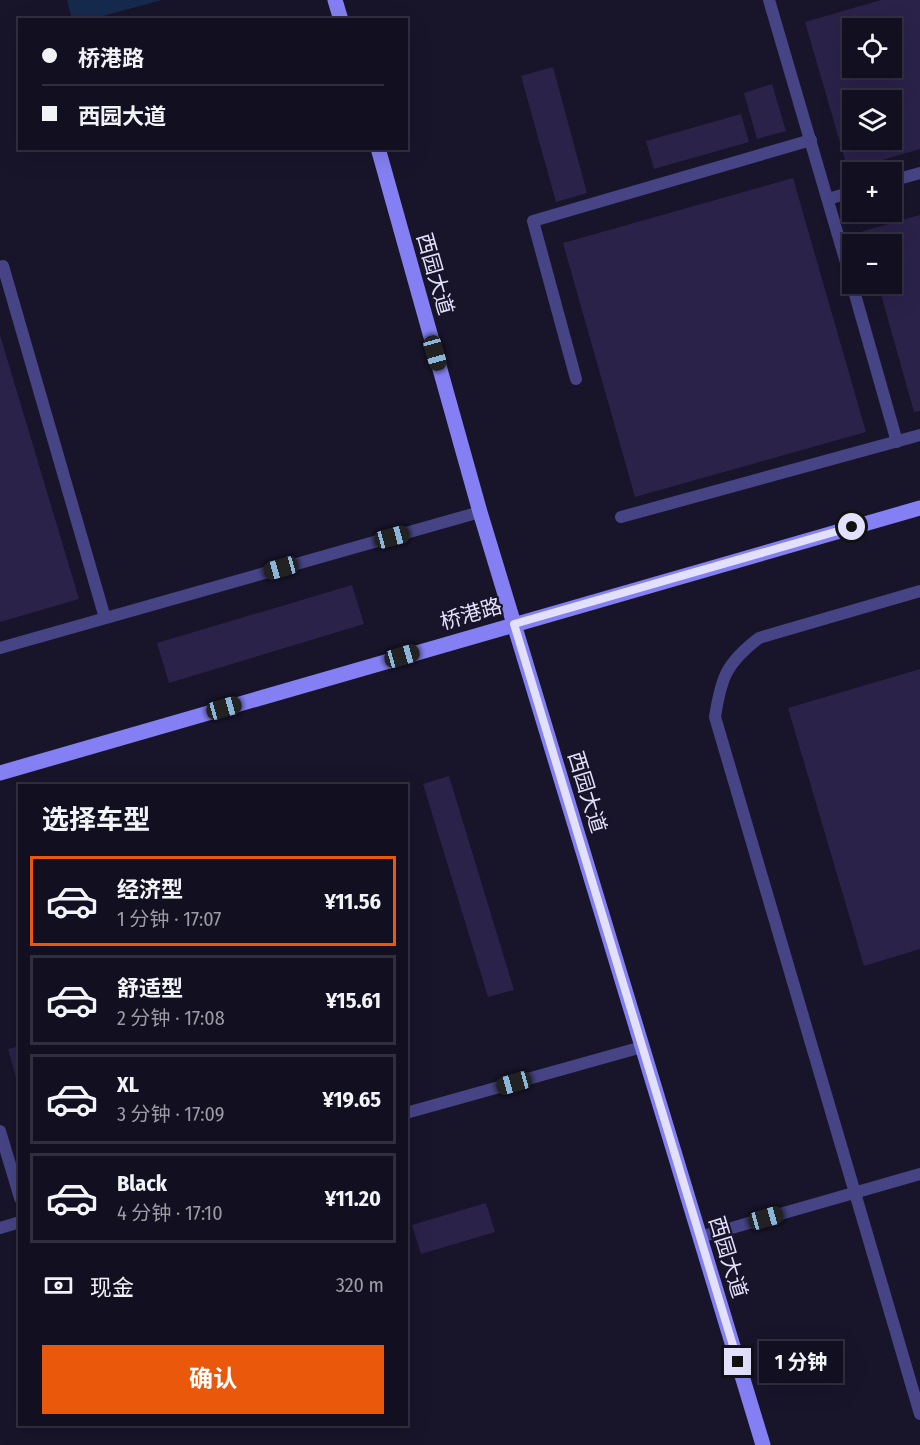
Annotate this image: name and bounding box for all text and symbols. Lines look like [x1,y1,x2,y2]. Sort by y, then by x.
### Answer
map controls [842,18,902,294]
button: locate [842,18,902,78]
text: 桥港路 [78,45,144,72]
button: layers [842,90,902,150]
text: 西园大道 [78,103,166,130]
button: + [842,162,902,222]
street label: 西园大道 [411,230,459,318]
button: − [842,234,902,294]
car [421,333,449,373]
route start [838,513,865,540]
car [372,524,412,550]
car [261,554,301,582]
street label: 桥港路 [437,593,505,635]
car [382,642,422,670]
car [204,694,244,722]
street label: 西园大道 [562,748,612,836]
text: 选择车型 [42,804,150,836]
icon: car [45,874,99,928]
text: 经济型 [117,876,183,903]
text: ¥11.56 [325,888,381,915]
text: 1 分钟 · 17:07 [117,907,221,931]
icon: car [45,973,99,1027]
text: 舒适型 [117,975,183,1002]
text: ¥15.61 [326,987,381,1014]
text: 2 分钟 · 17:08 [117,1006,225,1030]
car [494,1069,534,1097]
text: XL [117,1071,139,1098]
icon: car [45,1072,99,1126]
text: ¥19.65 [323,1086,381,1113]
text: 3 分钟 · 17:09 [117,1102,224,1126]
text: Black [117,1170,167,1197]
icon: car [45,1171,99,1225]
text: ¥11.20 [325,1185,381,1212]
text: 4 分钟 · 17:10 [117,1201,223,1225]
car [746,1204,786,1232]
street label: 西园大道 [703,1213,753,1301]
icon: cash [42,1269,75,1302]
text: 320 m [336,1273,384,1297]
text: 现金 [90,1274,134,1301]
callout: 1 分钟 [759,1341,843,1383]
button: 确认 [42,1345,384,1414]
route end [724,1348,751,1375]
text: 1 分钟 [775,1350,827,1374]

